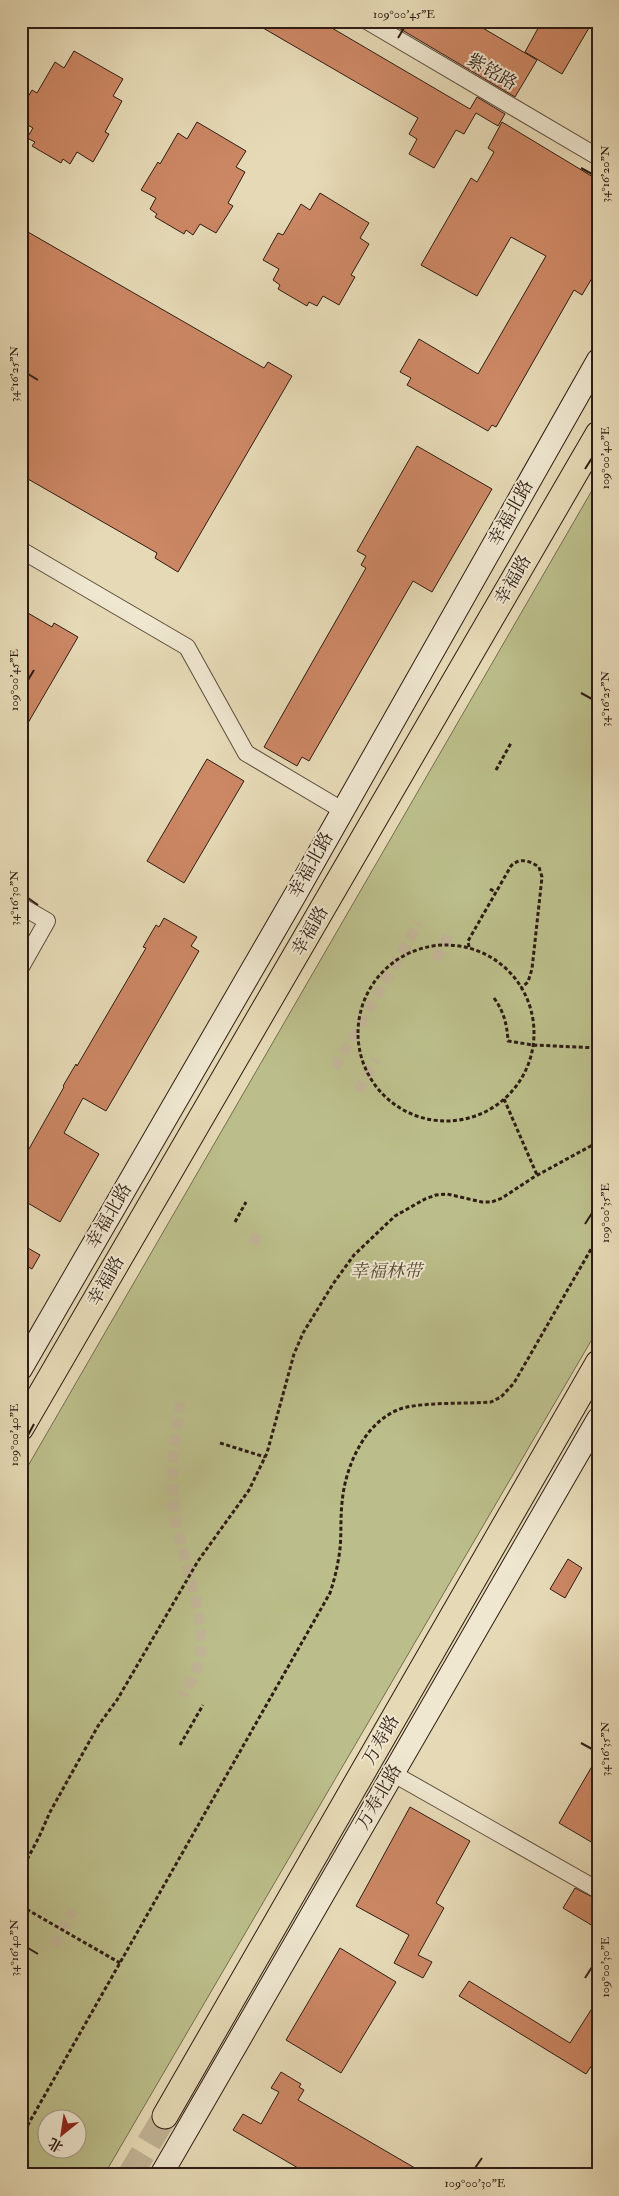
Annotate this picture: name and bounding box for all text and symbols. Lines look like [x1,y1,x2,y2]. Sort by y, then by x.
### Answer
text: 109°00'45"E [373,7,435,22]
street label: 紫铭路 [463,49,521,95]
text: 34°16'20"N [598,145,613,202]
text: 34°16'25"N [7,346,22,402]
text: 109°00'40"E [598,426,613,489]
street label: 幸福北路 [483,476,539,550]
street label: 幸福路 [490,551,536,609]
text: 109°00'45"E [7,649,22,711]
text: 34°16'25"N [598,671,613,727]
street label: 幸福北路 [283,828,339,902]
text: 34°16'30"N [7,870,22,926]
street label: 幸福路 [287,902,333,960]
street label: 幸福北路 [81,1179,137,1253]
text: 109°00'35"E [598,1183,613,1243]
street label: 幸福路 [83,1252,129,1310]
park label: 幸福林带 [350,1260,425,1283]
text: 109°00'40"E [7,1403,22,1466]
street label: 万寿路 [358,1711,404,1769]
text: 34°16'35"N [598,1722,613,1776]
street label: 万寿北路 [351,1760,407,1834]
text: 34°16'40"N [7,1919,22,1977]
text: 109°00'30"E [598,1936,613,1997]
north arrow [38,2108,88,2158]
text: 北 [45,2134,66,2156]
text: 109°00'30"E [445,2176,506,2191]

